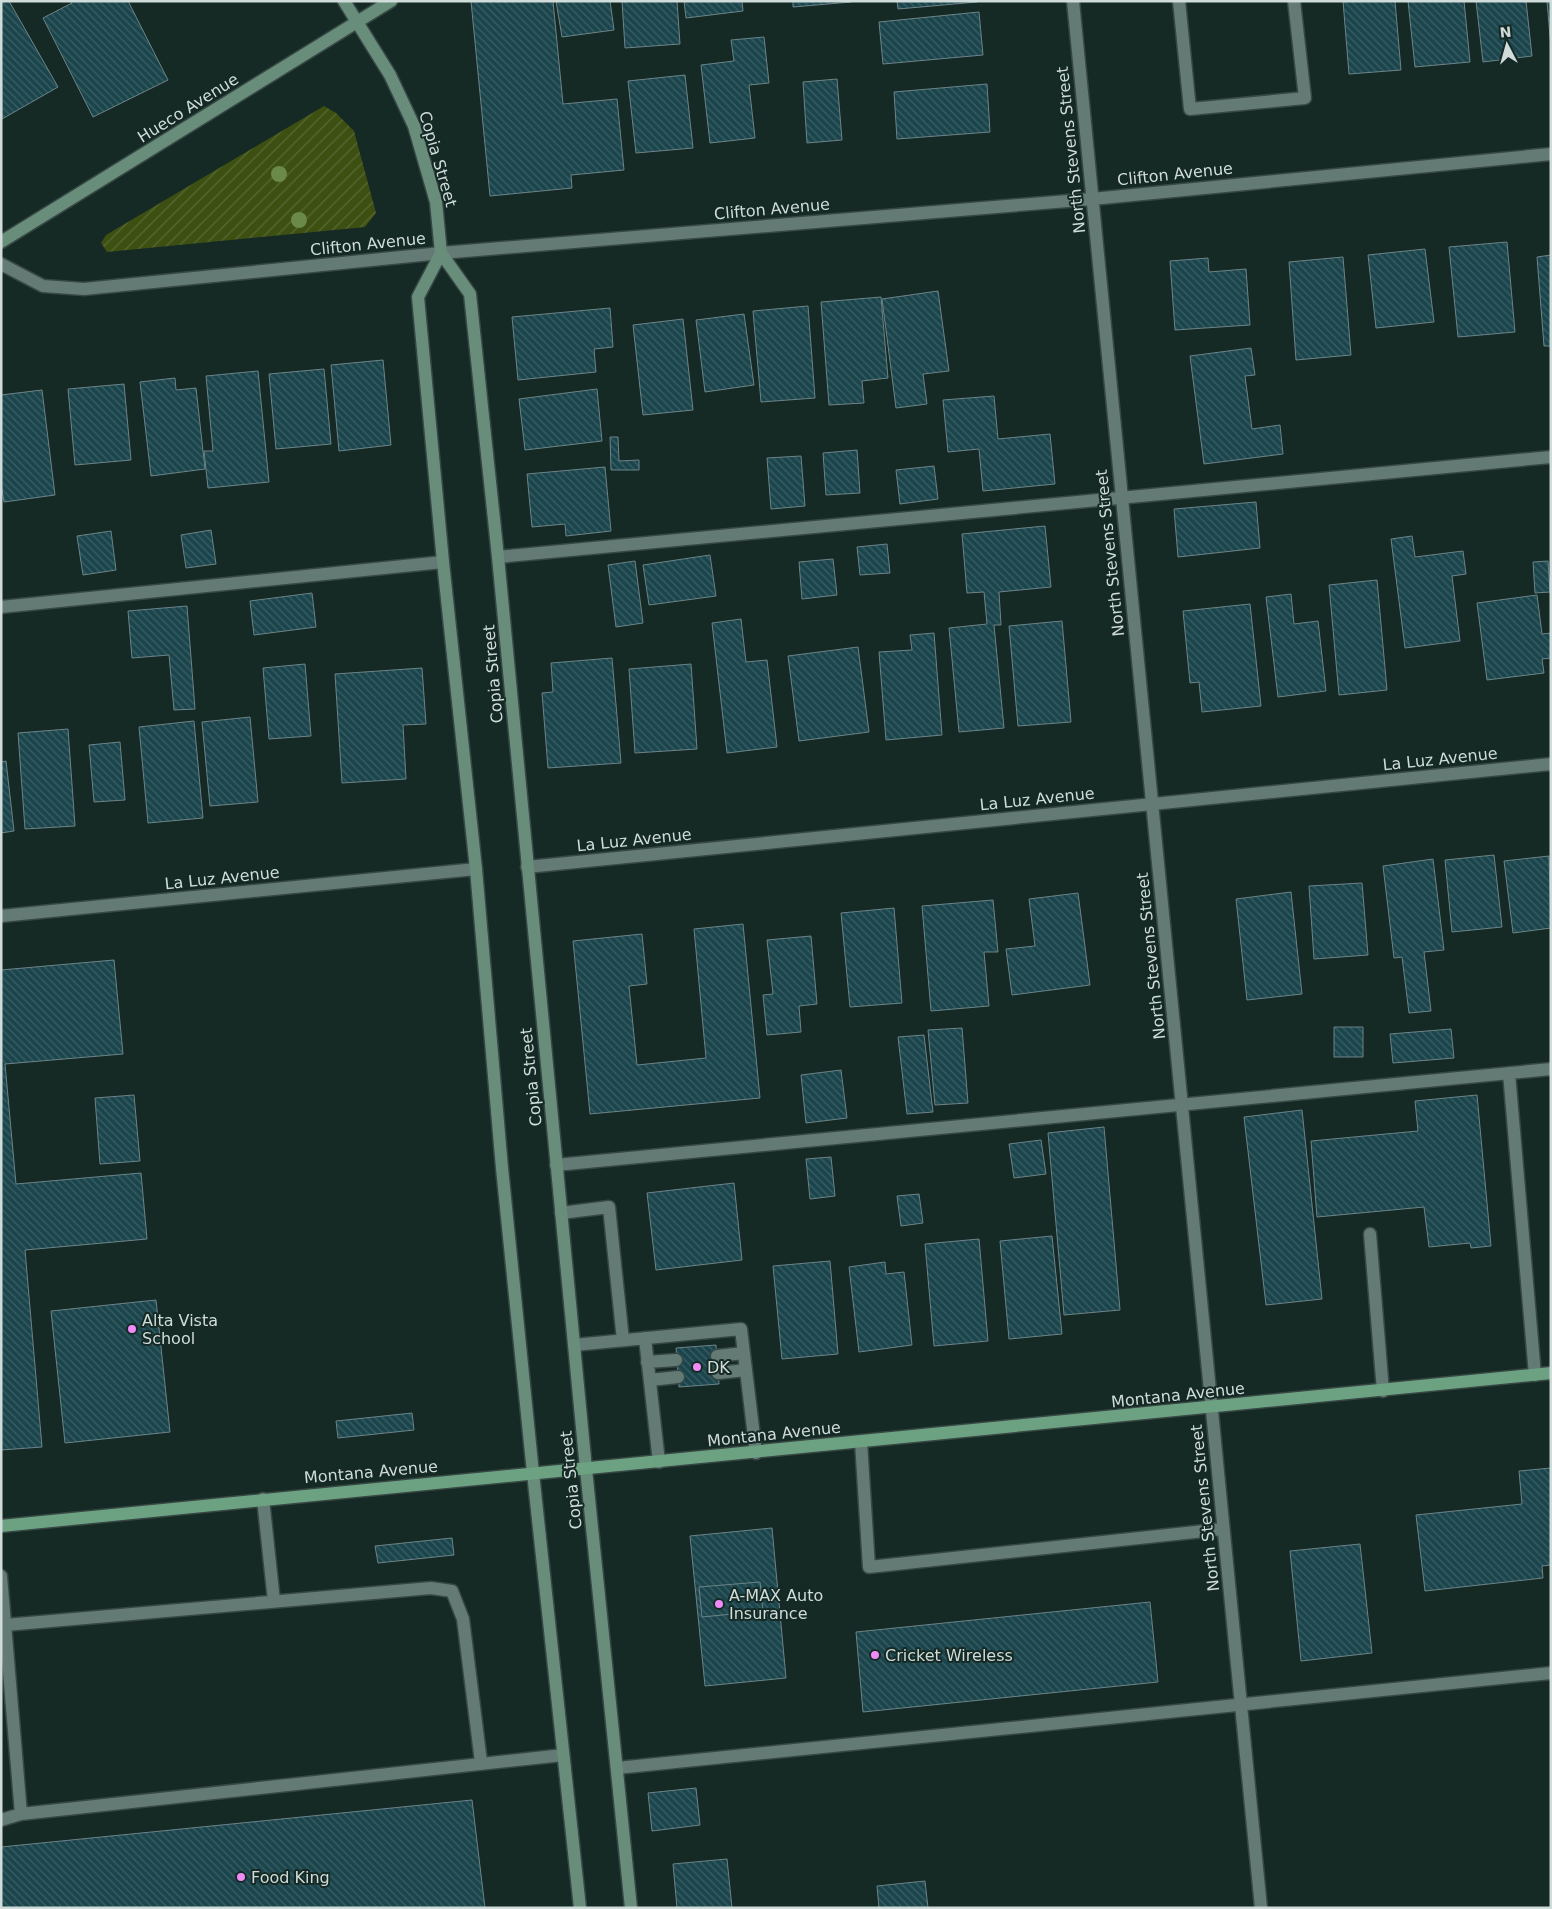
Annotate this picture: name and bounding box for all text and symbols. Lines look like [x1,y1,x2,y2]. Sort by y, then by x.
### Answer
north arrow [1482,20,1532,70]
text: N [1499,24,1512,41]
street label: North Stevens Street [1053,66,1089,234]
street label: Hueco Avenue [134,69,242,147]
street label: Copia Street [415,109,461,209]
street label: Clifton Avenue [1116,158,1234,190]
street label: Clifton Avenue [713,194,831,224]
street label: Clifton Avenue [309,228,427,260]
street label: North Stevens Street [1092,469,1128,637]
street label: Copia Street [479,624,507,724]
street label: La Luz Avenue [1382,744,1498,774]
street label: La Luz Avenue [979,784,1095,814]
street label: La Luz Avenue [576,825,692,855]
street label: La Luz Avenue [164,863,280,893]
street label: North Stevens Street [1133,872,1169,1040]
street label: Copia Street [516,1027,546,1127]
place label: Alta Vista School [142,1311,218,1348]
marker: Alta Vista School [126,1323,138,1335]
place label: DK [707,1358,730,1377]
marker: DK [691,1361,703,1373]
street label: Montana Avenue [1110,1379,1246,1411]
street label: Montana Avenue [706,1418,842,1450]
street label: North Stevens Street [1187,1424,1223,1592]
street label: Copia Street [556,1430,586,1530]
street label: Montana Avenue [303,1457,439,1487]
place label: A-MAX Auto Insurance [729,1586,823,1623]
marker: A-MAX Auto Insurance [713,1598,725,1610]
place label: Cricket Wireless [885,1646,1013,1665]
marker: Cricket Wireless [869,1649,881,1661]
place label: Food King [251,1868,330,1887]
marker: Food King [235,1871,247,1883]

